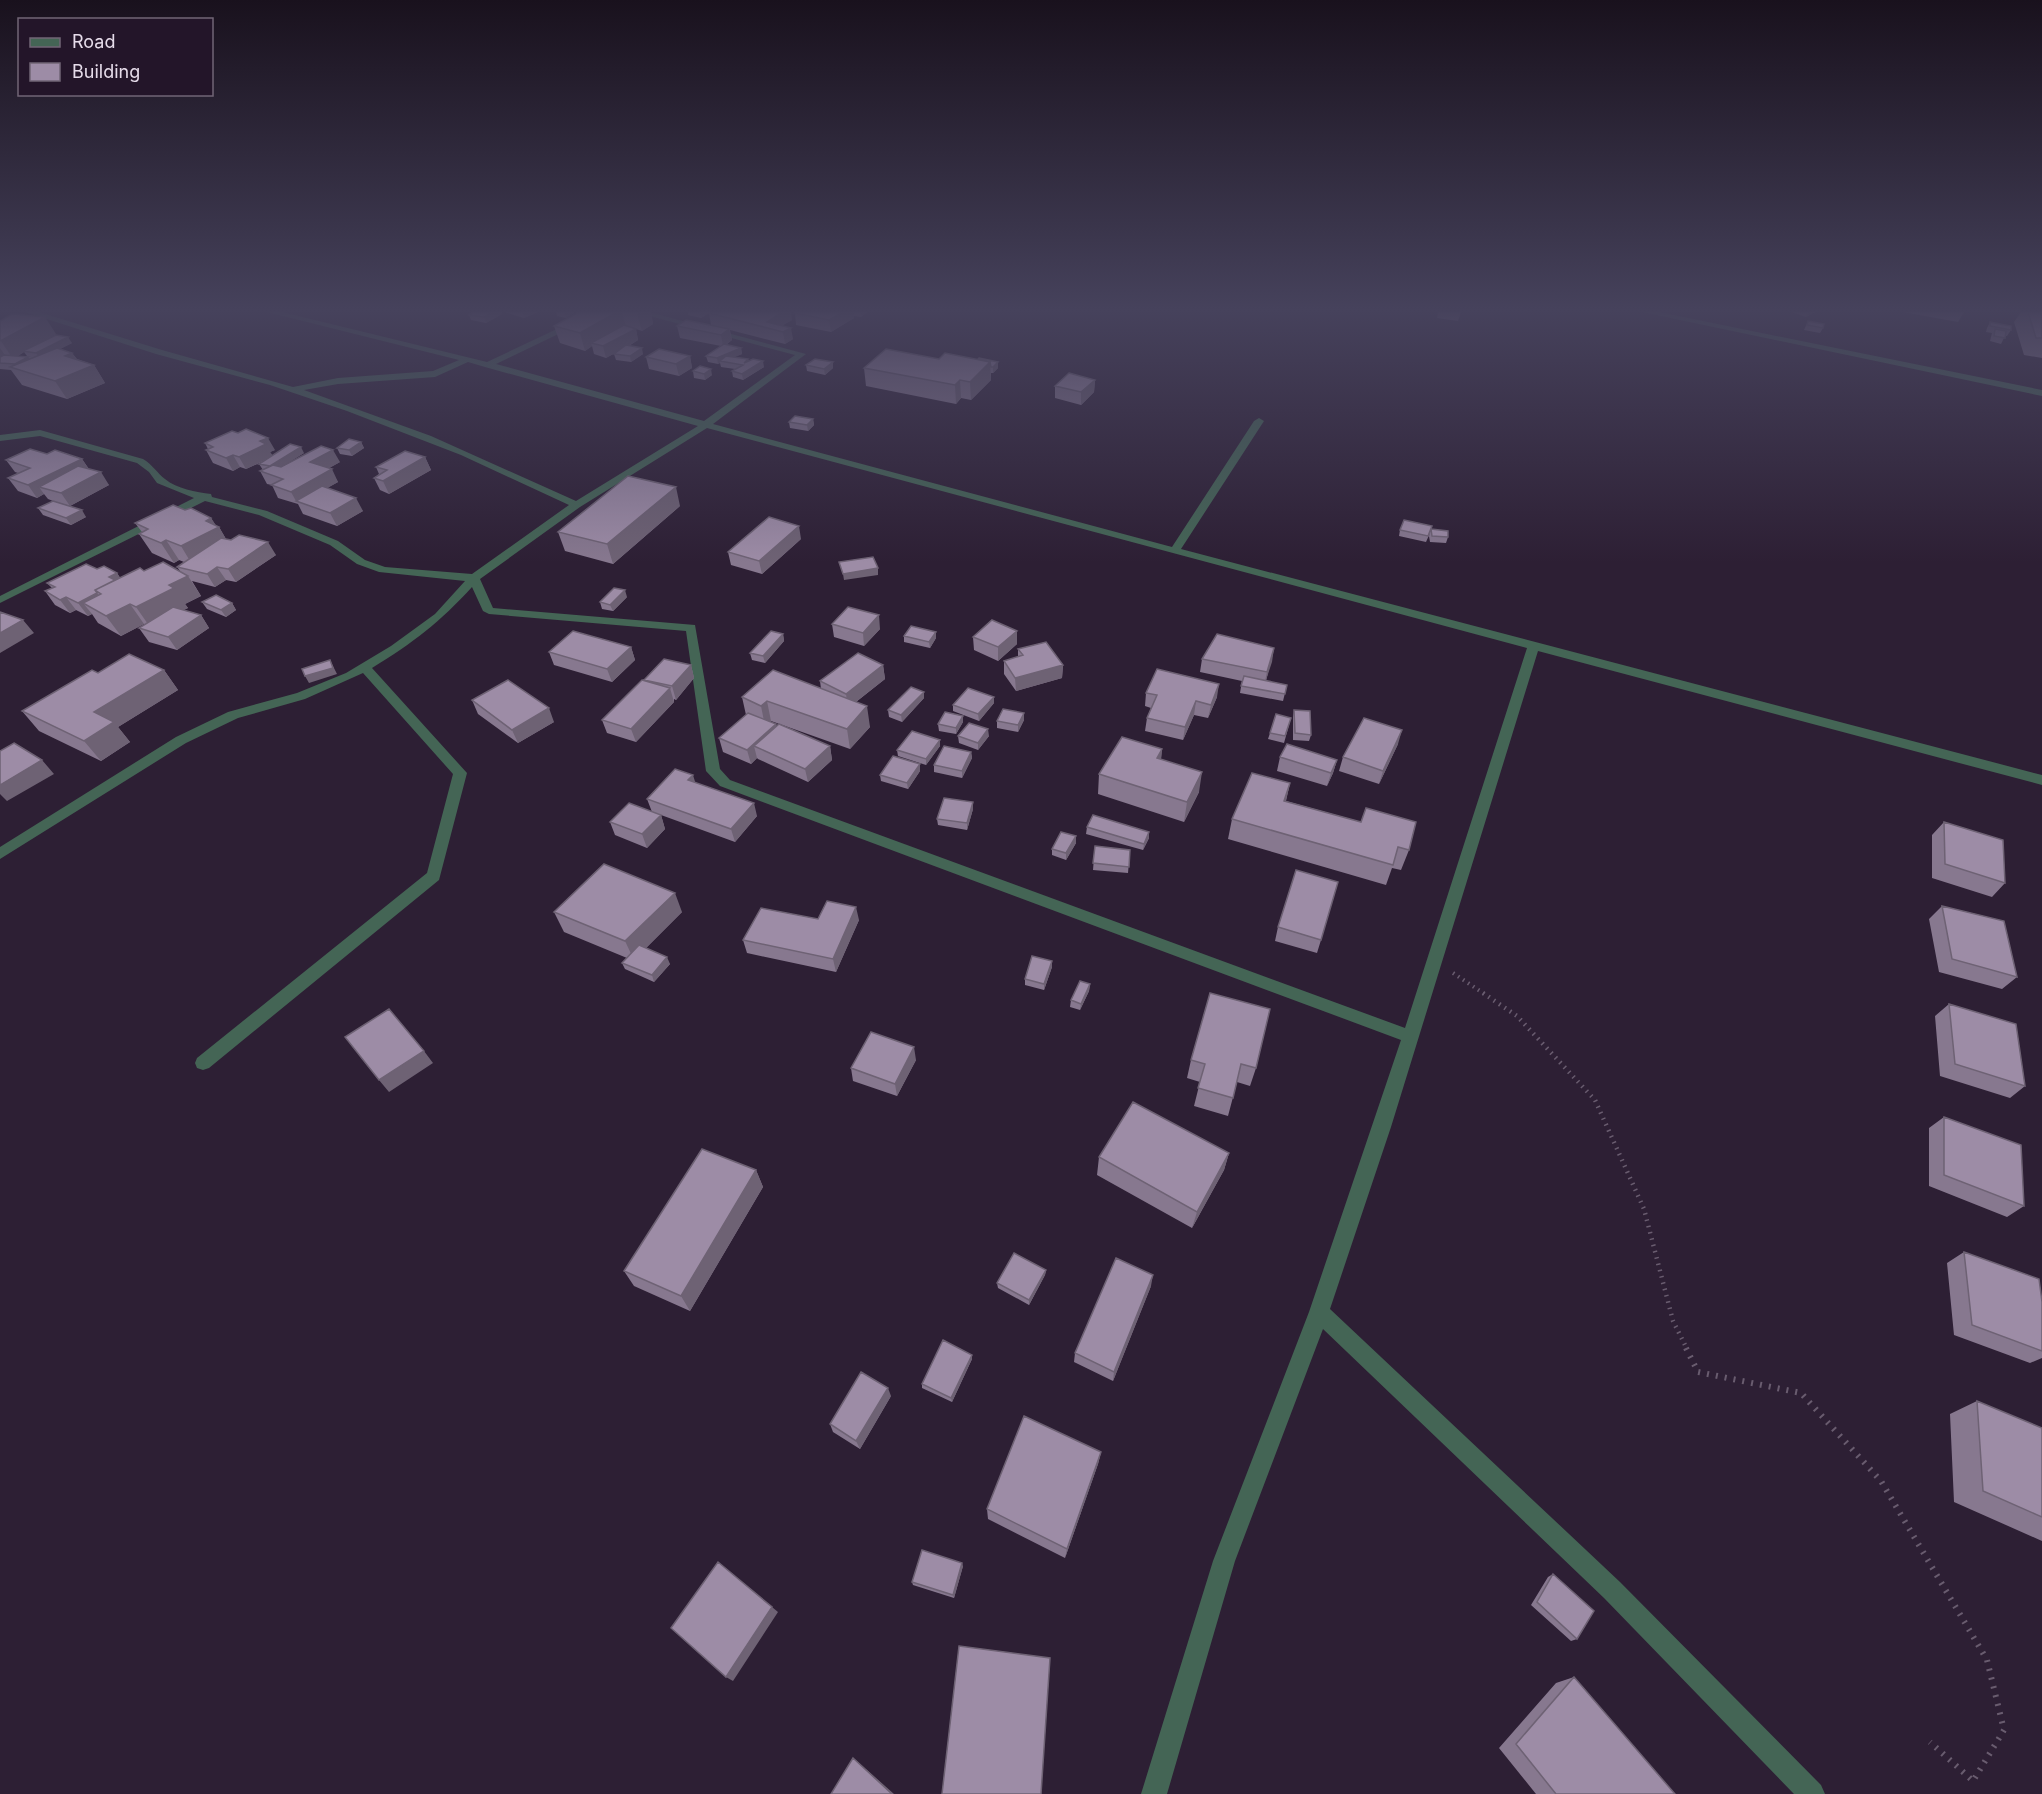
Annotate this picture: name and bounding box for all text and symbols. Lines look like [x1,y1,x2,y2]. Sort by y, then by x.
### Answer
legend [18,18,213,96]
text: Road [72,31,115,52]
text: Building [72,61,140,82]

